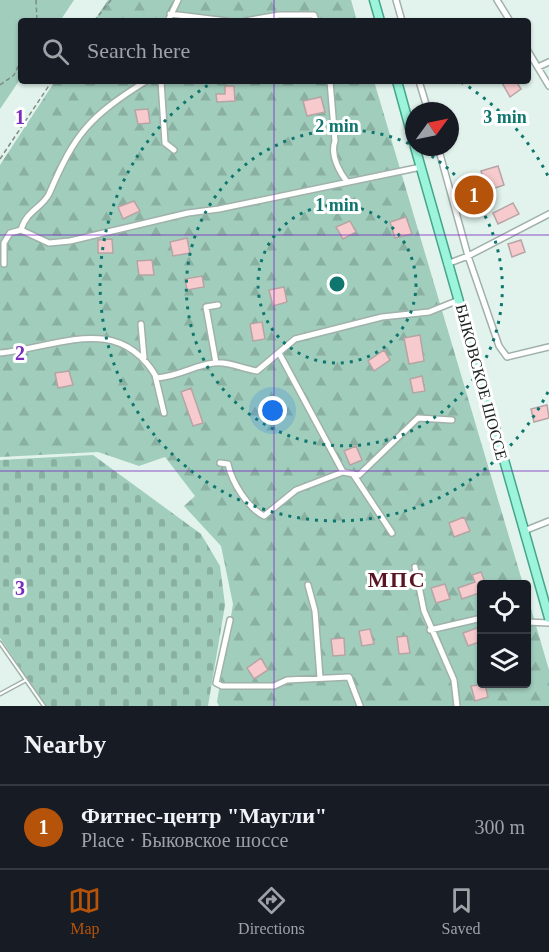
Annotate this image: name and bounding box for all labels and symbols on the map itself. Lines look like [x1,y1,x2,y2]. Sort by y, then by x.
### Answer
north arrow [405,102,459,156]
text: 1 [15,106,25,128]
text: 3 min [483,107,527,127]
text: 2 min [315,116,359,136]
pin: 1 [454,172,494,218]
text: 1 min [315,195,359,215]
centre of rings [327,274,347,294]
street label: БЫКОВСКОЕ ШОССЕ [452,302,511,462]
text: 2 [15,342,25,364]
your location [258,396,287,425]
district label: МПС [368,567,426,592]
text: 3 [15,577,25,599]

